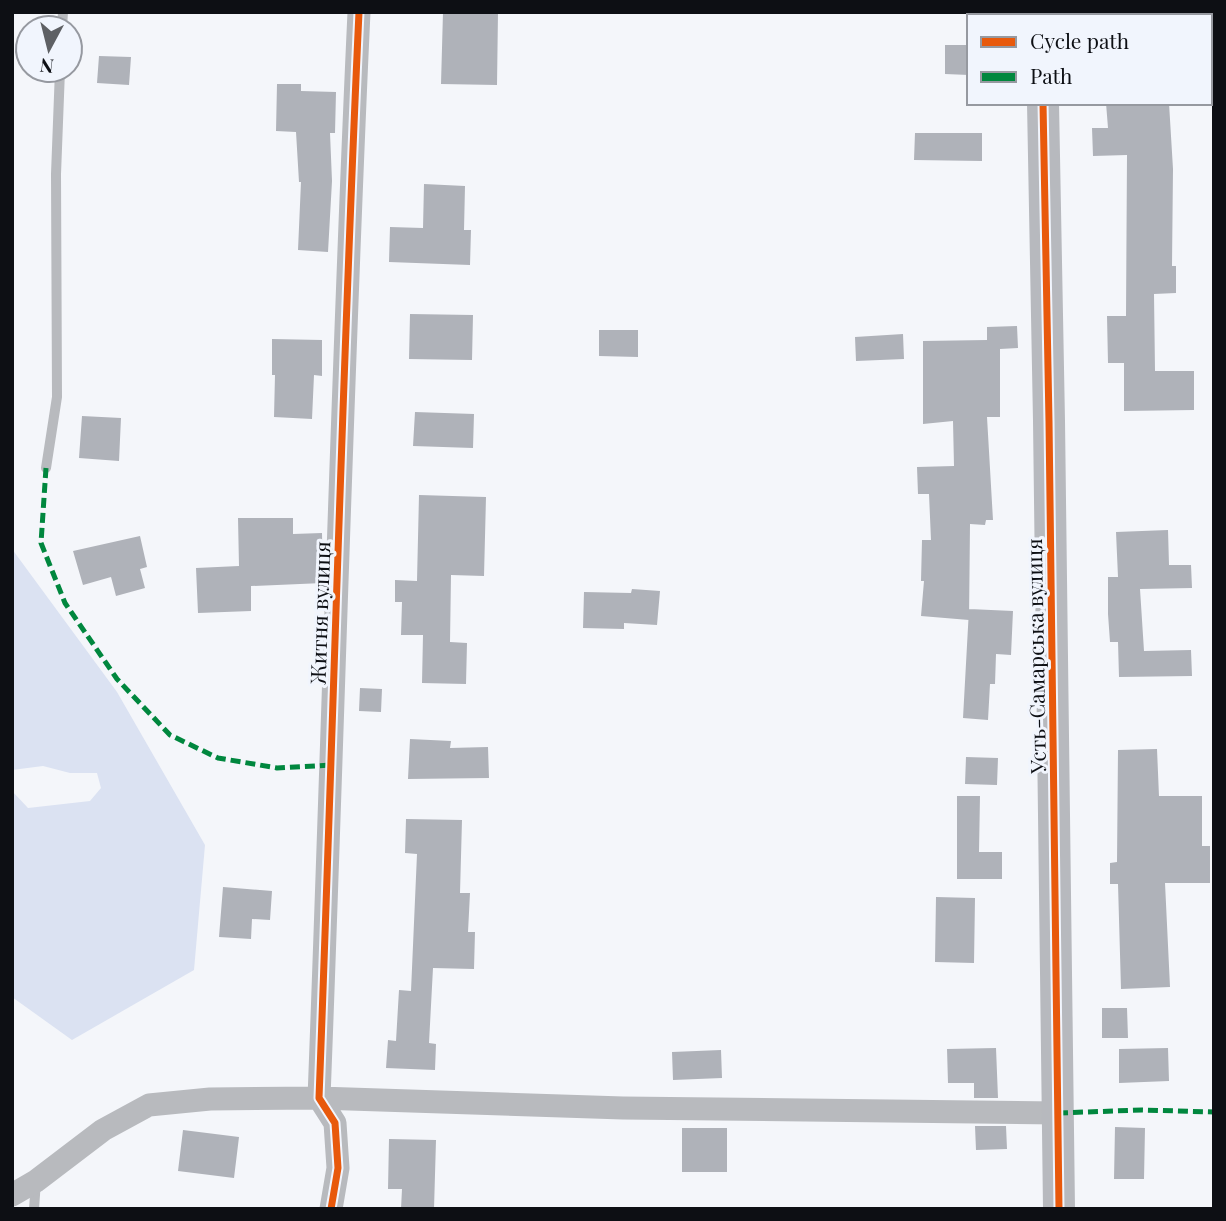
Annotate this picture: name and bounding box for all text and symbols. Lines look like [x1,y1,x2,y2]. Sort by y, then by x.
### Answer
north arrow [14,14,84,84]
legend [967,14,1212,105]
text: Cycle path [1030,26,1130,54]
text: N [38,53,55,81]
text: Path [1030,61,1073,89]
street label: Усть-Самарська вулиця [1019,538,1051,775]
street label: Житня вулиця [303,541,335,685]

